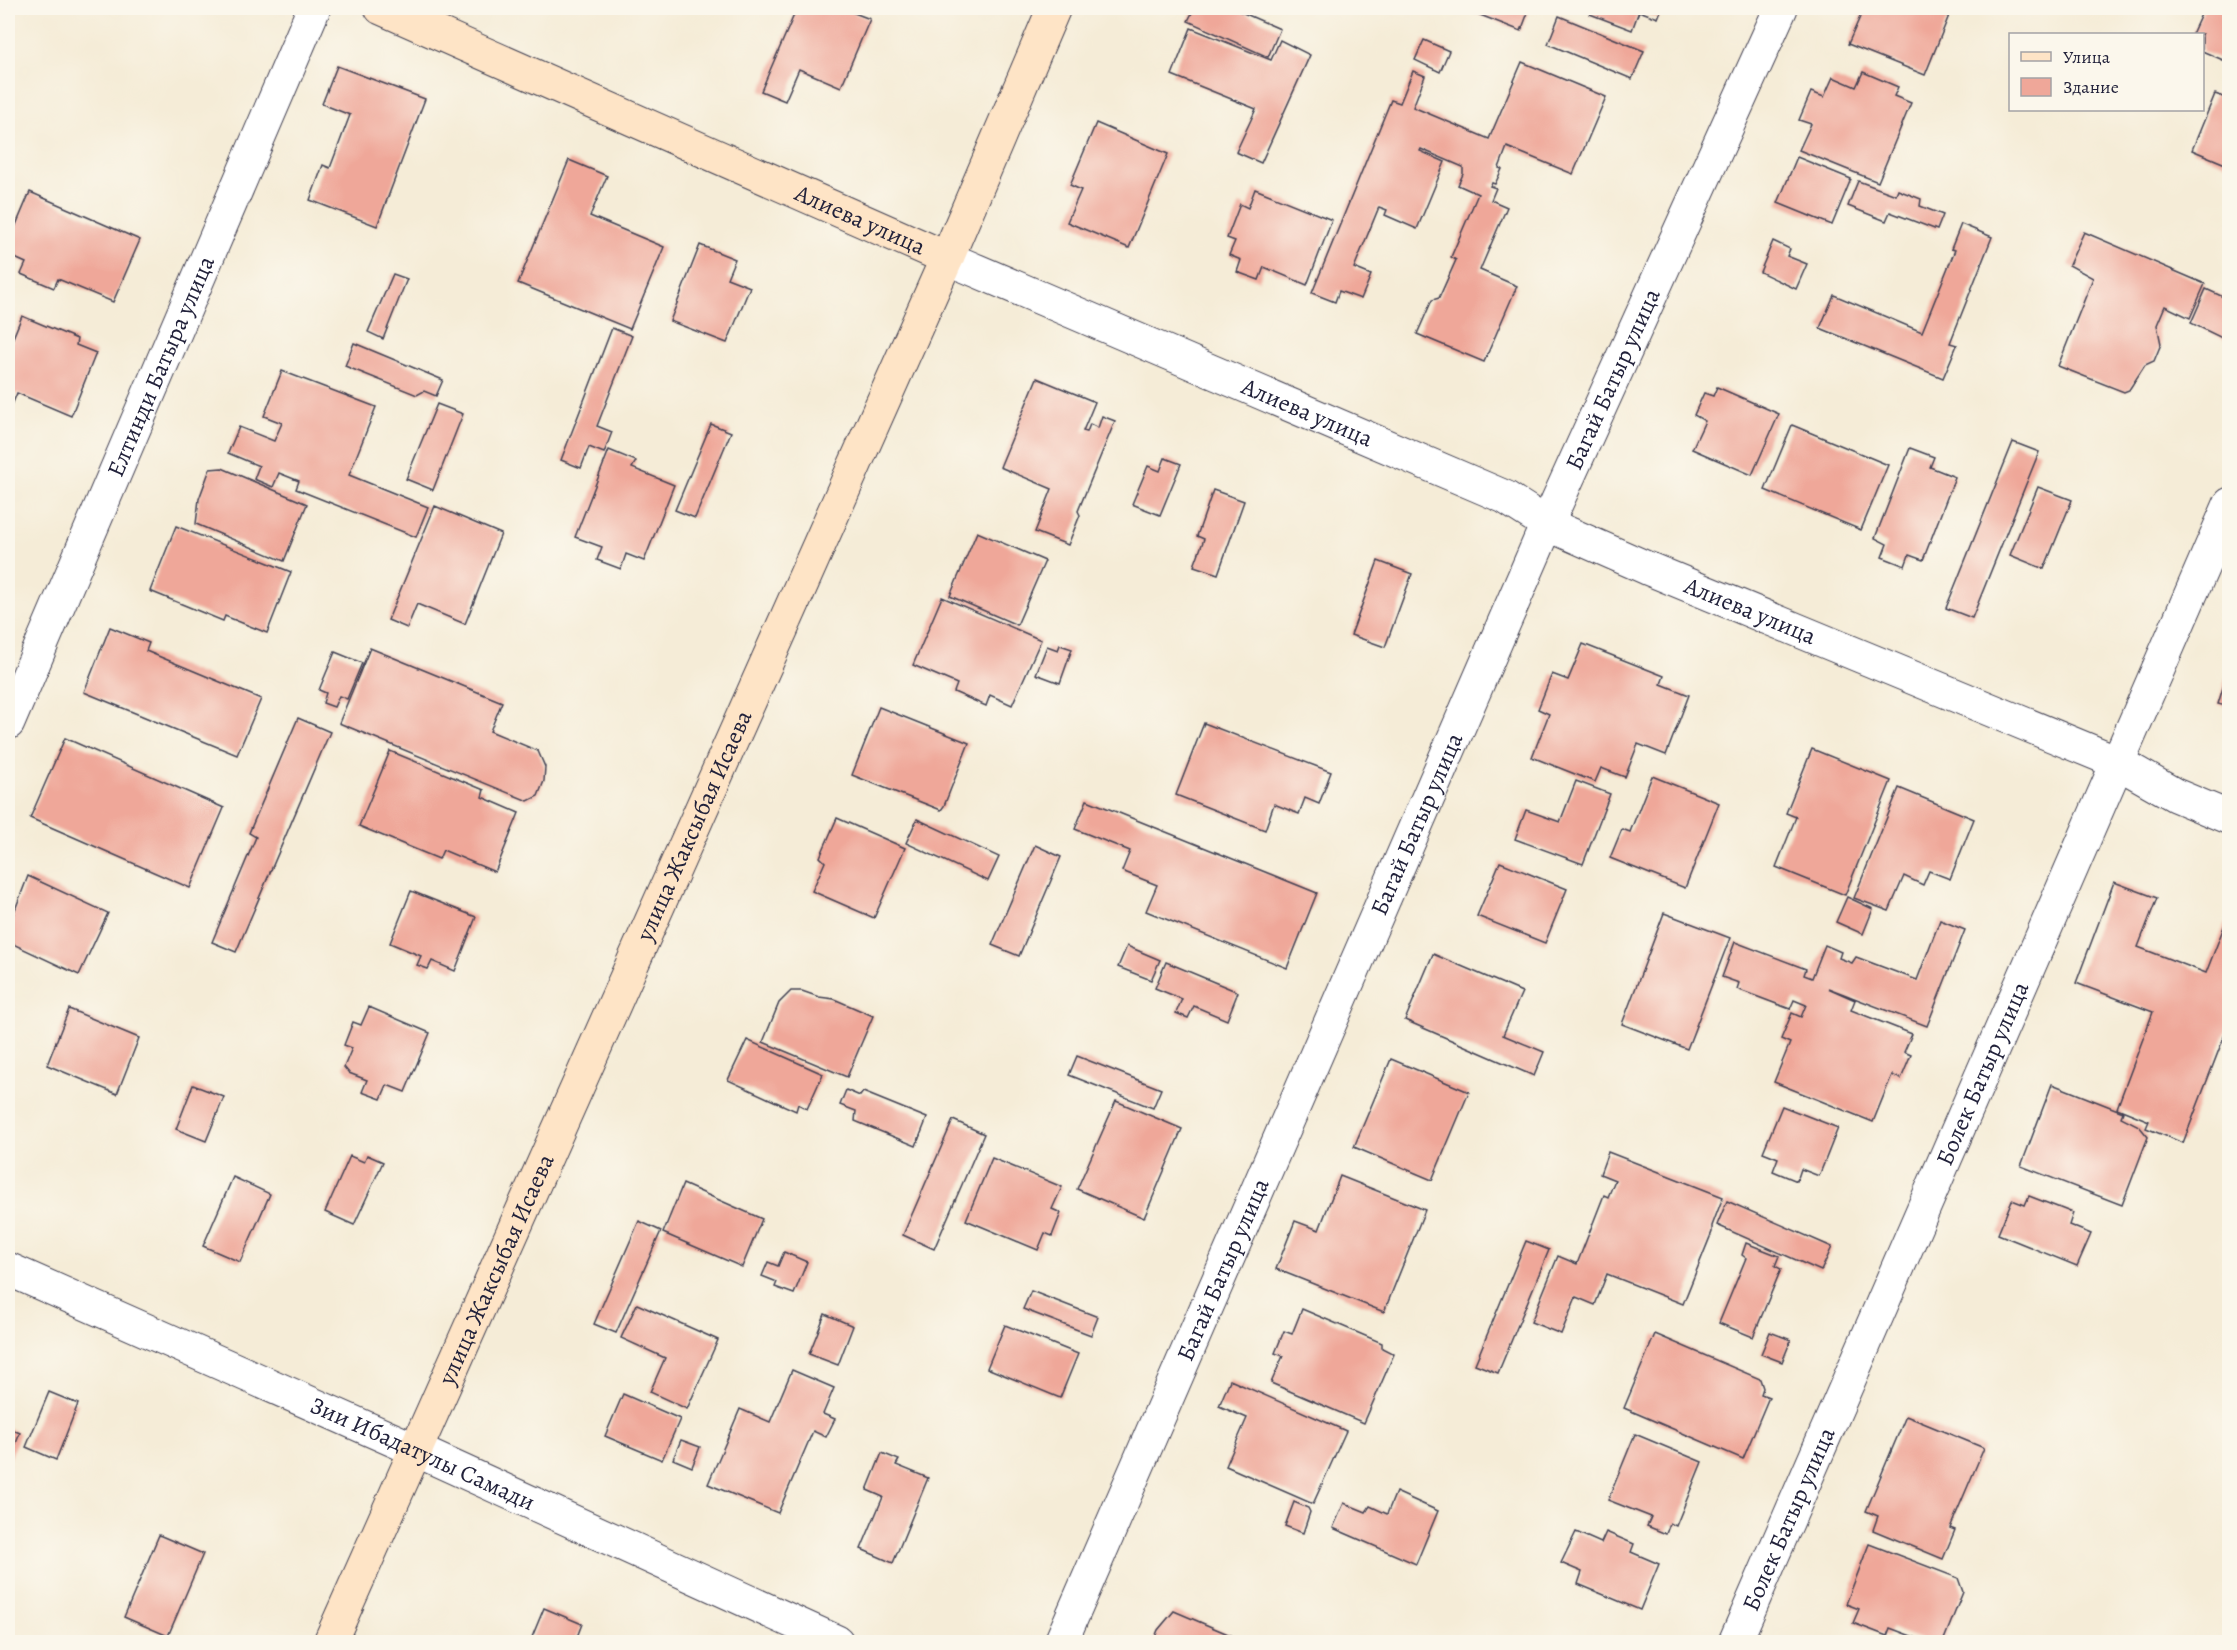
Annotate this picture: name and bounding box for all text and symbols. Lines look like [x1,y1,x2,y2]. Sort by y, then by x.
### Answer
legend [2009,33,2204,111]
text: Улица [2063,45,2111,69]
text: Здание [2063,75,2119,99]
street label: Алиева улица [789,176,931,263]
street label: Елтинди Батыра улица [99,251,222,482]
street label: Багай Батыр улица [1558,283,1668,475]
street label: Алиева улица [1236,370,1378,455]
street label: Алиева улица [1679,569,1821,652]
street label: улица Жаксыбая Исаева [628,705,759,947]
street label: Багай Батыр улица [1363,728,1470,920]
street label: Болек Батыр улица [1928,977,2036,1170]
street label: улица Жаксыбая Исаева [430,1149,562,1391]
street label: Багай Батыр улица [1169,1173,1277,1366]
street label: Зии Ибадатулы Самади [305,1389,540,1518]
street label: Болек Батыр улица [1734,1422,1842,1616]

